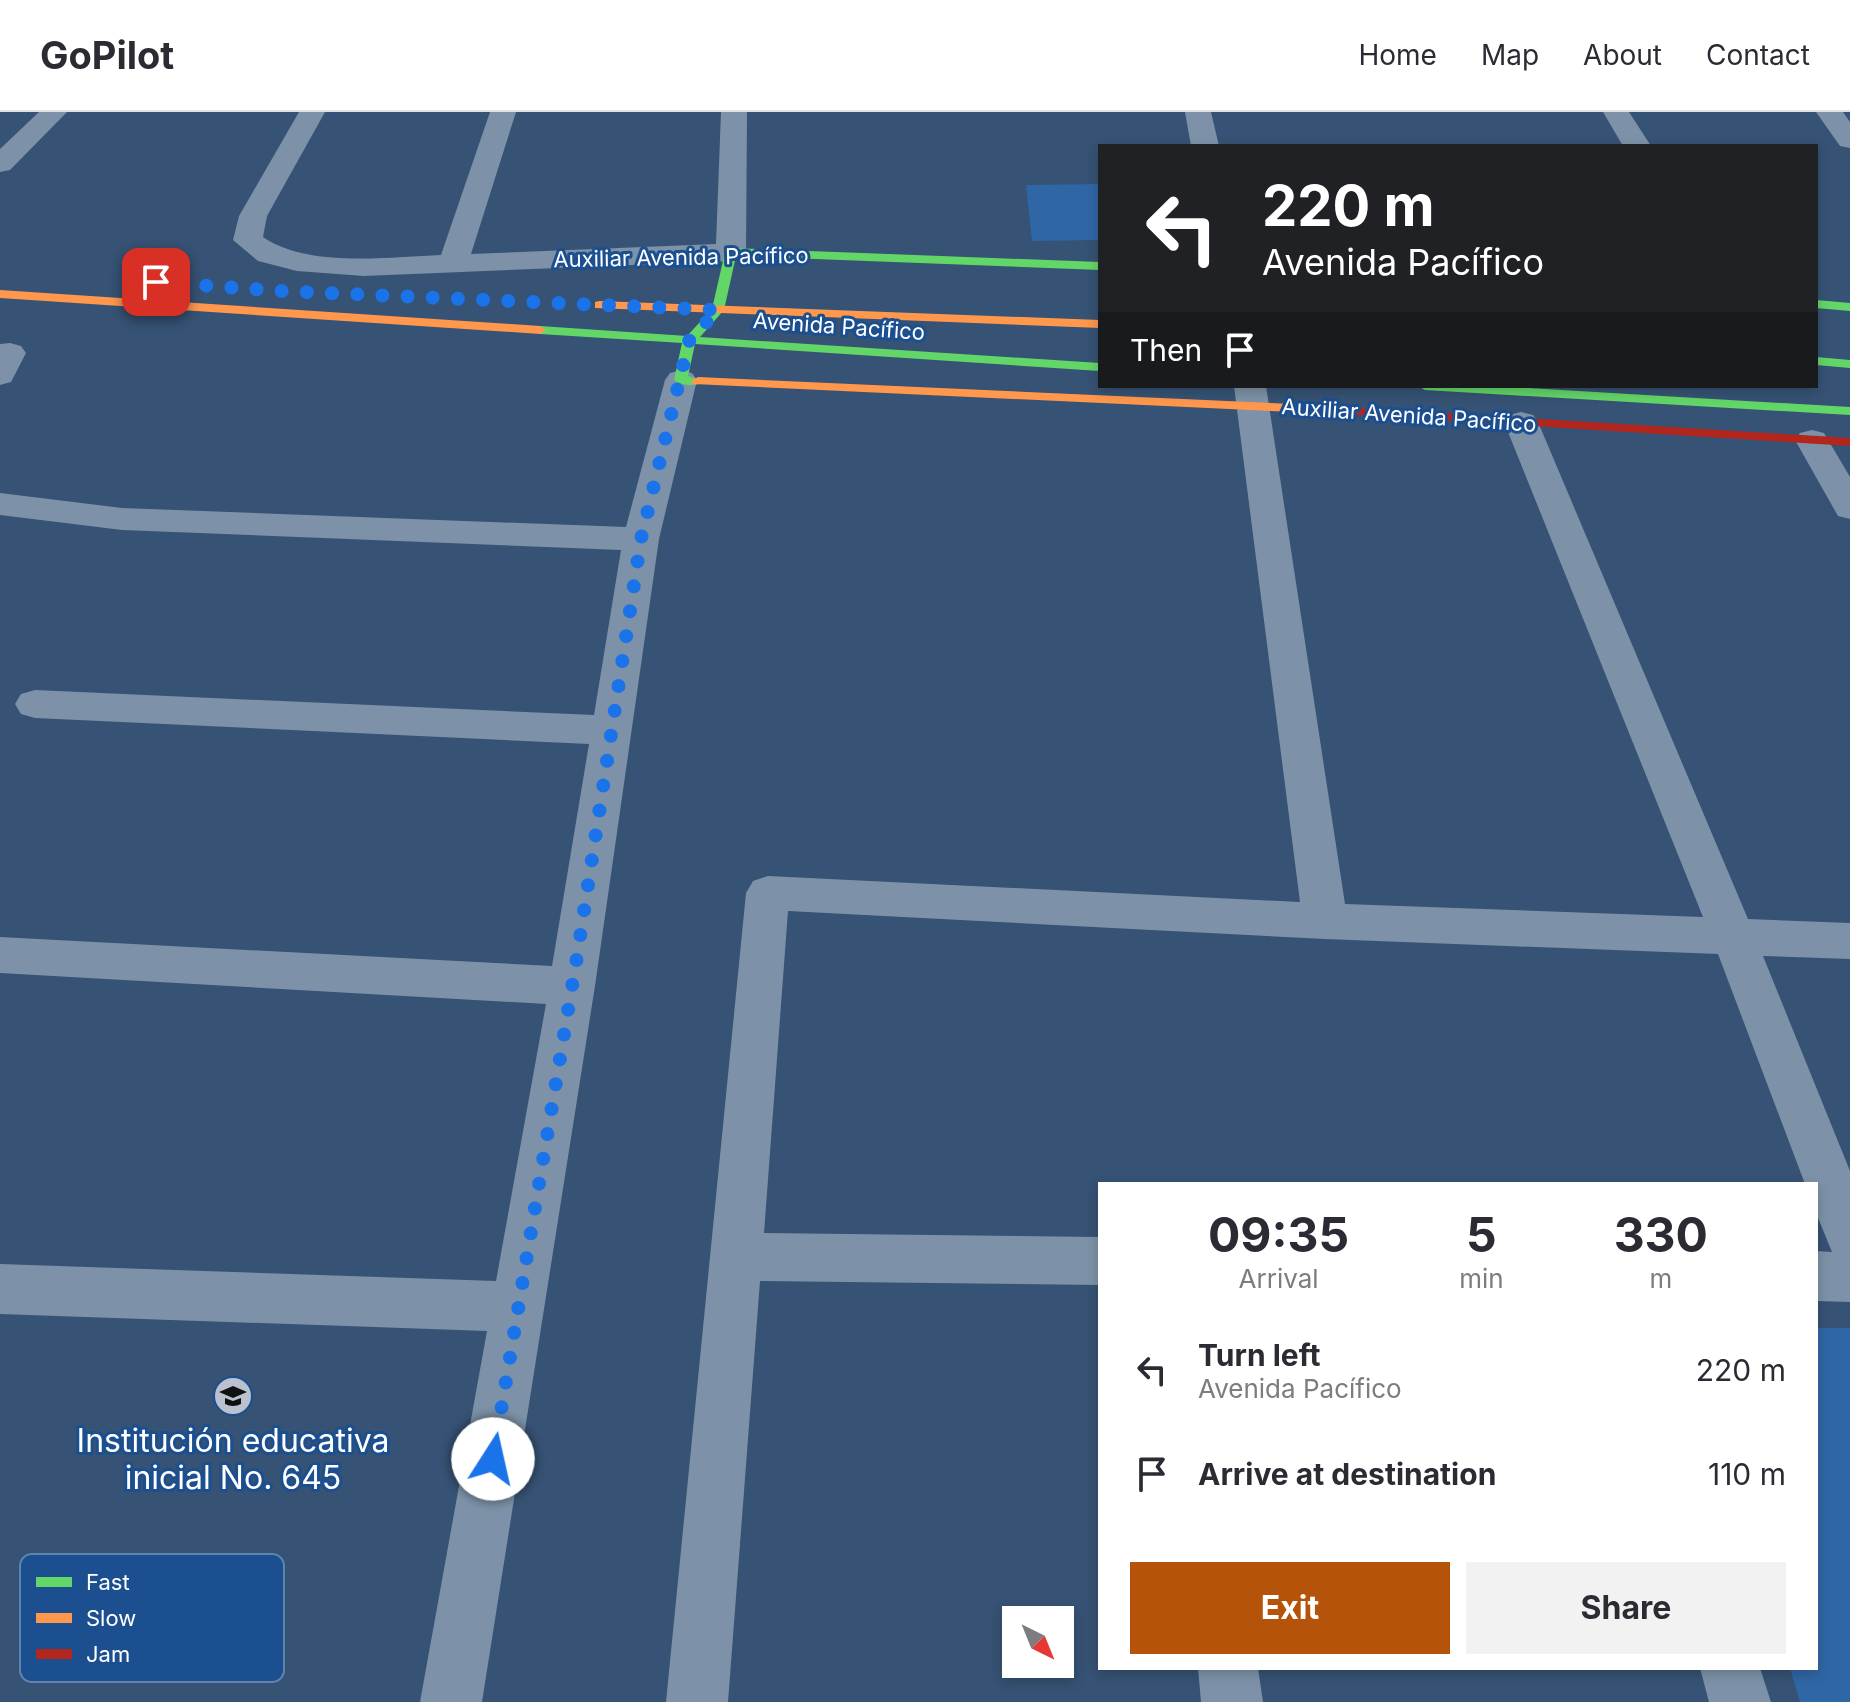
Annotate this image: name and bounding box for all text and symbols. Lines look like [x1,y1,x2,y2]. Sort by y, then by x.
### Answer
text: GoPilot [40,32,174,78]
text: Home [1358,38,1437,72]
text: Map [1481,38,1539,72]
text: About [1583,38,1662,72]
text: Contact [1706,38,1810,72]
text: 220 m [1262,172,1435,240]
icon: left [1130,176,1234,280]
text: Avenida Pacífico [1262,240,1544,284]
street label: Auxiliar Avenida Pacífico [553,242,809,272]
pin [122,248,190,316]
icon: arrive [134,260,178,304]
street label: Avenida Pacífico [752,307,926,345]
icon: arrive [1218,328,1262,372]
text: Then [1130,332,1202,368]
street label: Auxiliar Avenida Pacífico [1281,393,1537,437]
text: 09:35 [1208,1205,1349,1264]
text: 5 [1466,1205,1497,1264]
text: 330 [1614,1205,1708,1264]
text: Arrival [1239,1263,1319,1294]
text: min [1459,1263,1504,1294]
text: m [1649,1263,1672,1294]
text: Turn left [1198,1337,1320,1373]
icon: left [1130,1348,1174,1392]
text: 220 m [1696,1352,1786,1388]
text: Avenida Pacífico [1198,1373,1402,1404]
school or university icon: Institución educativa inicial No. 645 [212,1375,254,1417]
position arrow [451,1417,535,1501]
place label: Institución educativa inicial No. 645 [77,1421,389,1497]
icon: arrive [1130,1452,1174,1496]
text: Arrive at destination [1198,1456,1496,1492]
text: 110 m [1708,1456,1786,1492]
legend [20,1554,284,1682]
button: Exit [1130,1562,1450,1654]
button: Share [1466,1562,1786,1654]
text: Fast [86,1569,130,1595]
text: Slow [86,1605,136,1631]
north arrow [1002,1606,1074,1678]
map controls [1002,1606,1074,1678]
text: Jam [86,1641,130,1667]

